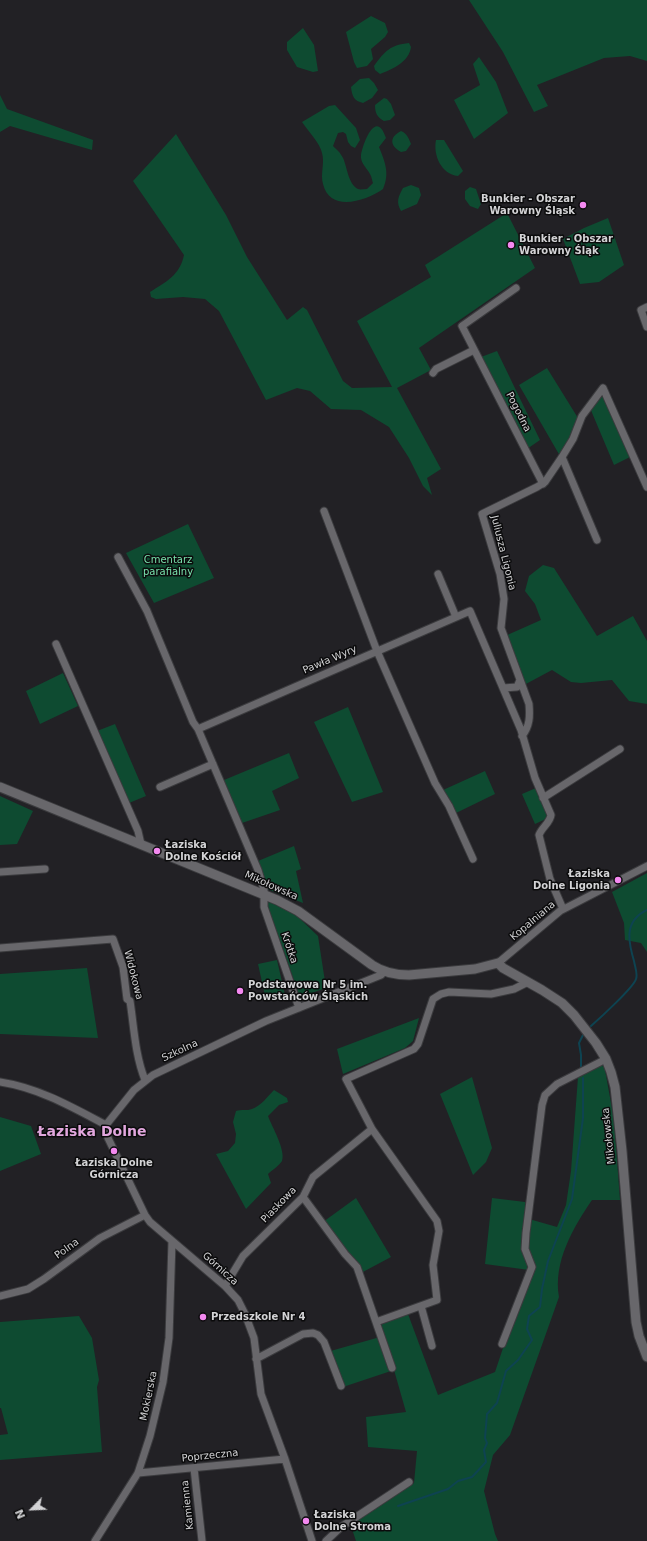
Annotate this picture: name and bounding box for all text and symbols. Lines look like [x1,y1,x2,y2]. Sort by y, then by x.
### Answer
place label: Bunkier - Obszar Warowny Śląsk [481,193,575,216]
marker: Bunkier - Obszar Warowny Śląsk [578,200,588,210]
place label: Bunkier - Obszar Warowny Śląk [519,233,613,256]
marker: Bunkier - Obszar Warowny Śląk [506,240,516,250]
street label: Pogodna [503,390,533,434]
street label: Juliusza Ligonia [488,514,518,592]
park label: Cmentarz parafialny [143,554,193,578]
street label: Pawła Wyry [301,643,359,677]
place label: Łaziska Dolne Kościół [165,839,241,862]
marker: Łaziska Dolne Kościół [152,846,162,856]
place label: Łaziska Dolne Ligonia [533,868,610,892]
street label: Mikołowska [243,869,299,903]
marker: Łaziska Dolne Ligonia [613,875,623,885]
street label: Kopalniana [508,899,558,943]
street label: Krótka [278,931,300,965]
street label: Widokowa [121,949,145,1001]
place label: Podstawowa Nr 5 im. Powstańców Śląskich [248,979,368,1002]
marker: Podstawowa Nr 5 im. Powstańców Śląskich [235,986,245,996]
street label: Szkolna [160,1037,200,1065]
street label: Mikołowska [600,1107,618,1165]
district label: Łaziska Dolne [38,1124,146,1140]
marker: Łaziska Dolne Górnicza [109,1146,119,1156]
place label: Łaziska Dolne Górnicza [75,1157,153,1180]
street label: Piaskowa [259,1184,299,1226]
street label: Polna [53,1236,81,1262]
street label: Górnicza [200,1250,240,1288]
place label: Przedszkole Nr 4 [211,1311,305,1323]
marker: Przedszkole Nr 4 [198,1312,208,1322]
street label: Mokierska [138,1370,160,1422]
street label: Poprzeczna [181,1447,239,1465]
street label: Kamienna [179,1480,197,1530]
north arrow [12,1489,52,1529]
text: N [13,1507,28,1521]
place label: Łaziska Dolne Stroma [314,1509,391,1532]
marker: Łaziska Dolne Stroma [301,1516,311,1526]

